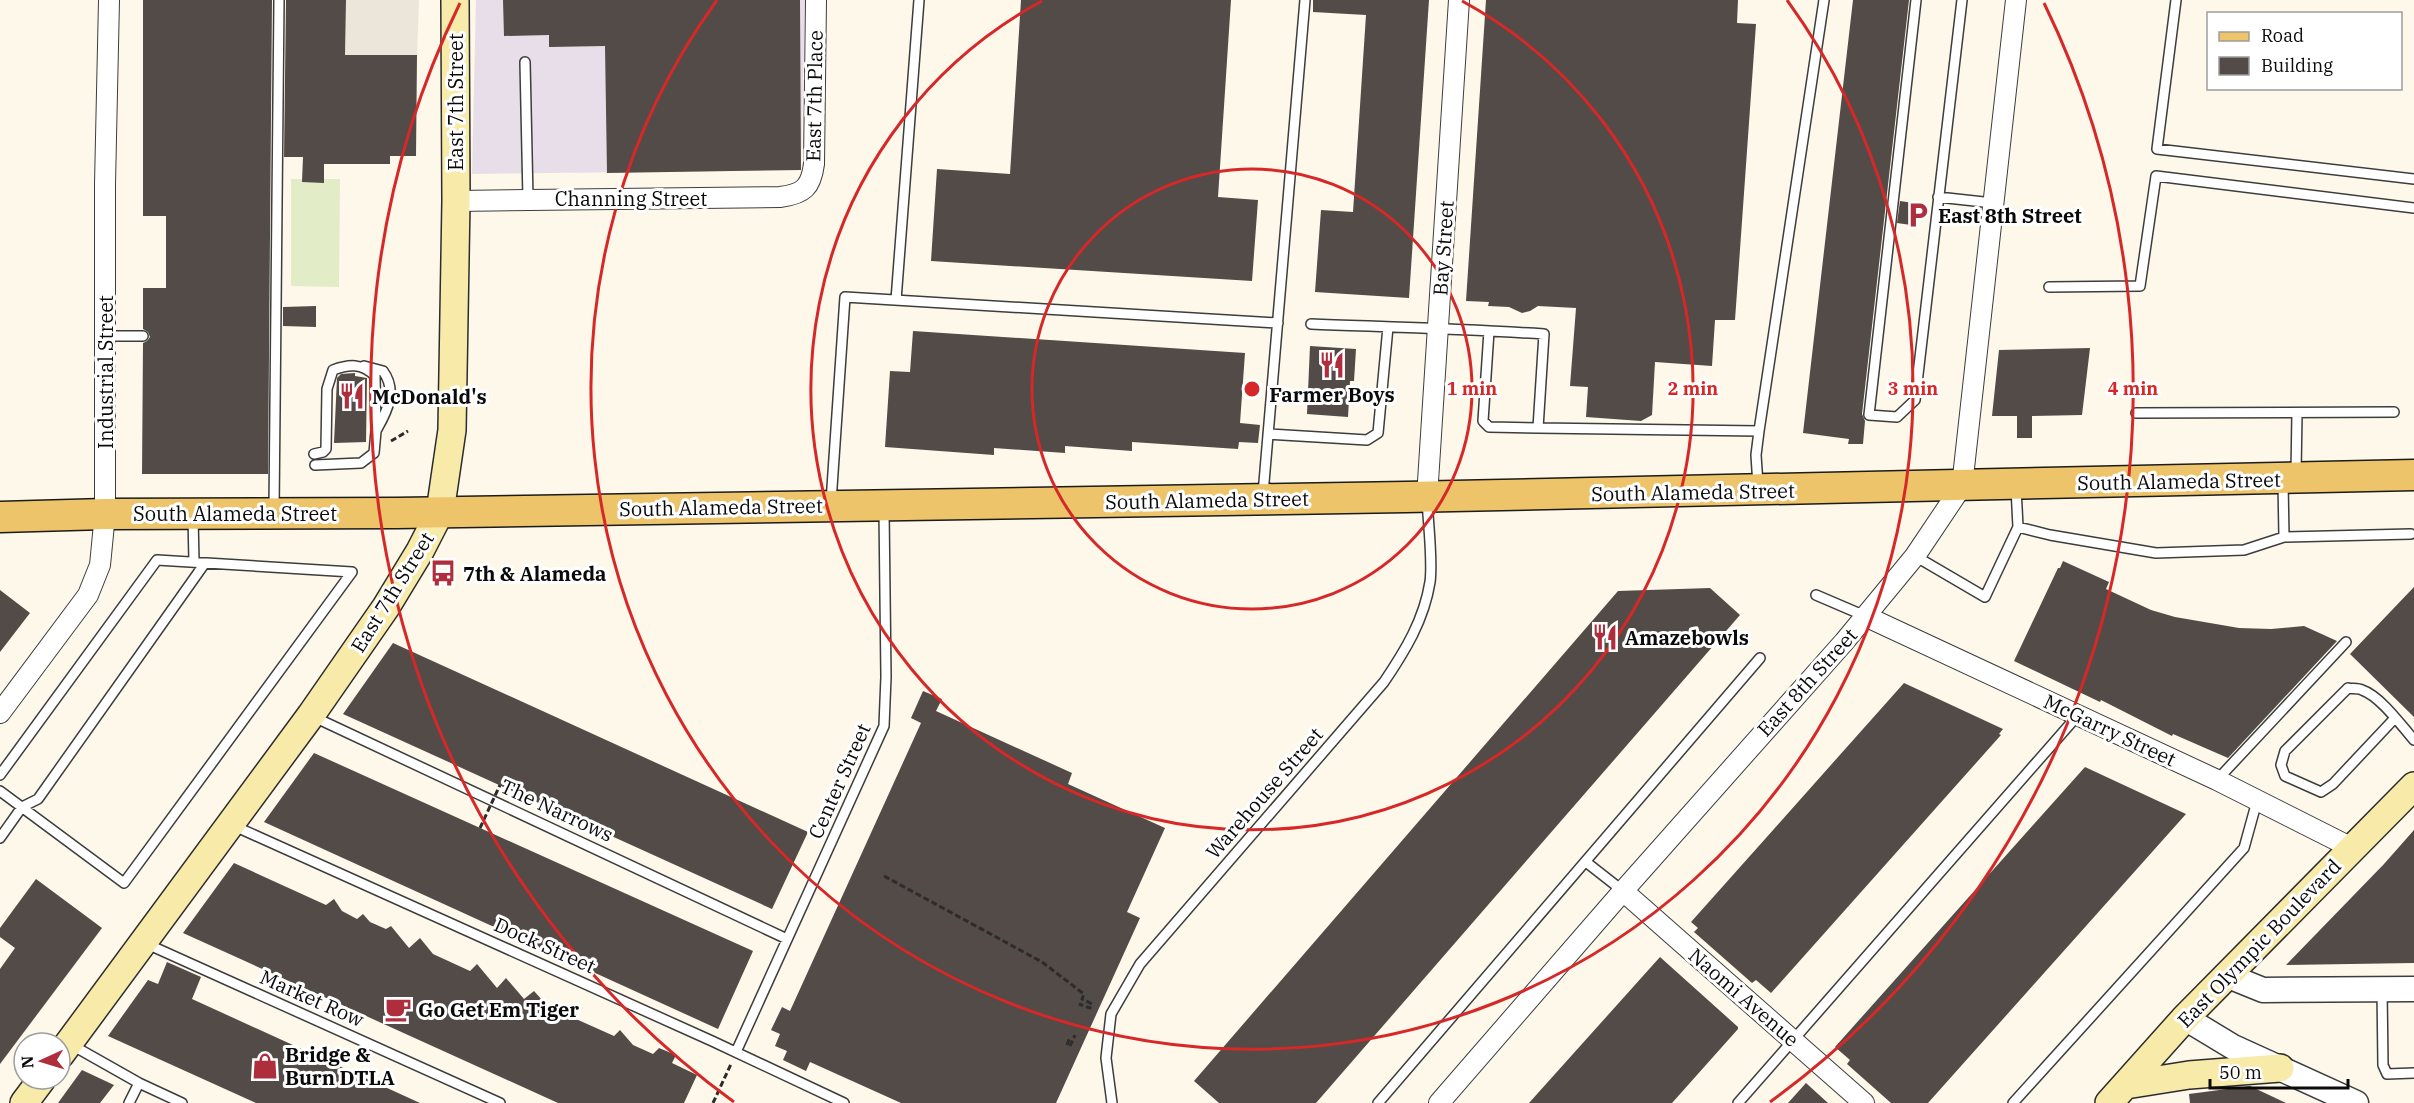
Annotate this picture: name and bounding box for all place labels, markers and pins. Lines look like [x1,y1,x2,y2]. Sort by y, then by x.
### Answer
parking icon: East 8th Street [1903,200,1933,230]
place label: East 8th Street [1938,202,2082,229]
restaurant icon: Farmer Boys [1317,350,1347,380]
centre of rings [1242,379,1262,399]
restaurant icon: McDonald's [337,381,367,411]
place label: Farmer Boys [1269,381,1395,408]
place label: McDonald's [372,383,487,410]
bus stop icon: 7th & Alameda [428,558,458,588]
place label: 7th & Alameda [463,560,607,587]
restaurant icon: Amazebowls [1590,622,1620,652]
place label: Amazebowls [1625,624,1749,651]
cafe icon: Go Get Em Tiger [383,994,413,1024]
place label: Go Get Em Tiger [418,996,579,1023]
place label: Bridge & Burn DTLA [285,1041,395,1091]
shop icon: Bridge & Burn DTLA [250,1051,280,1081]

